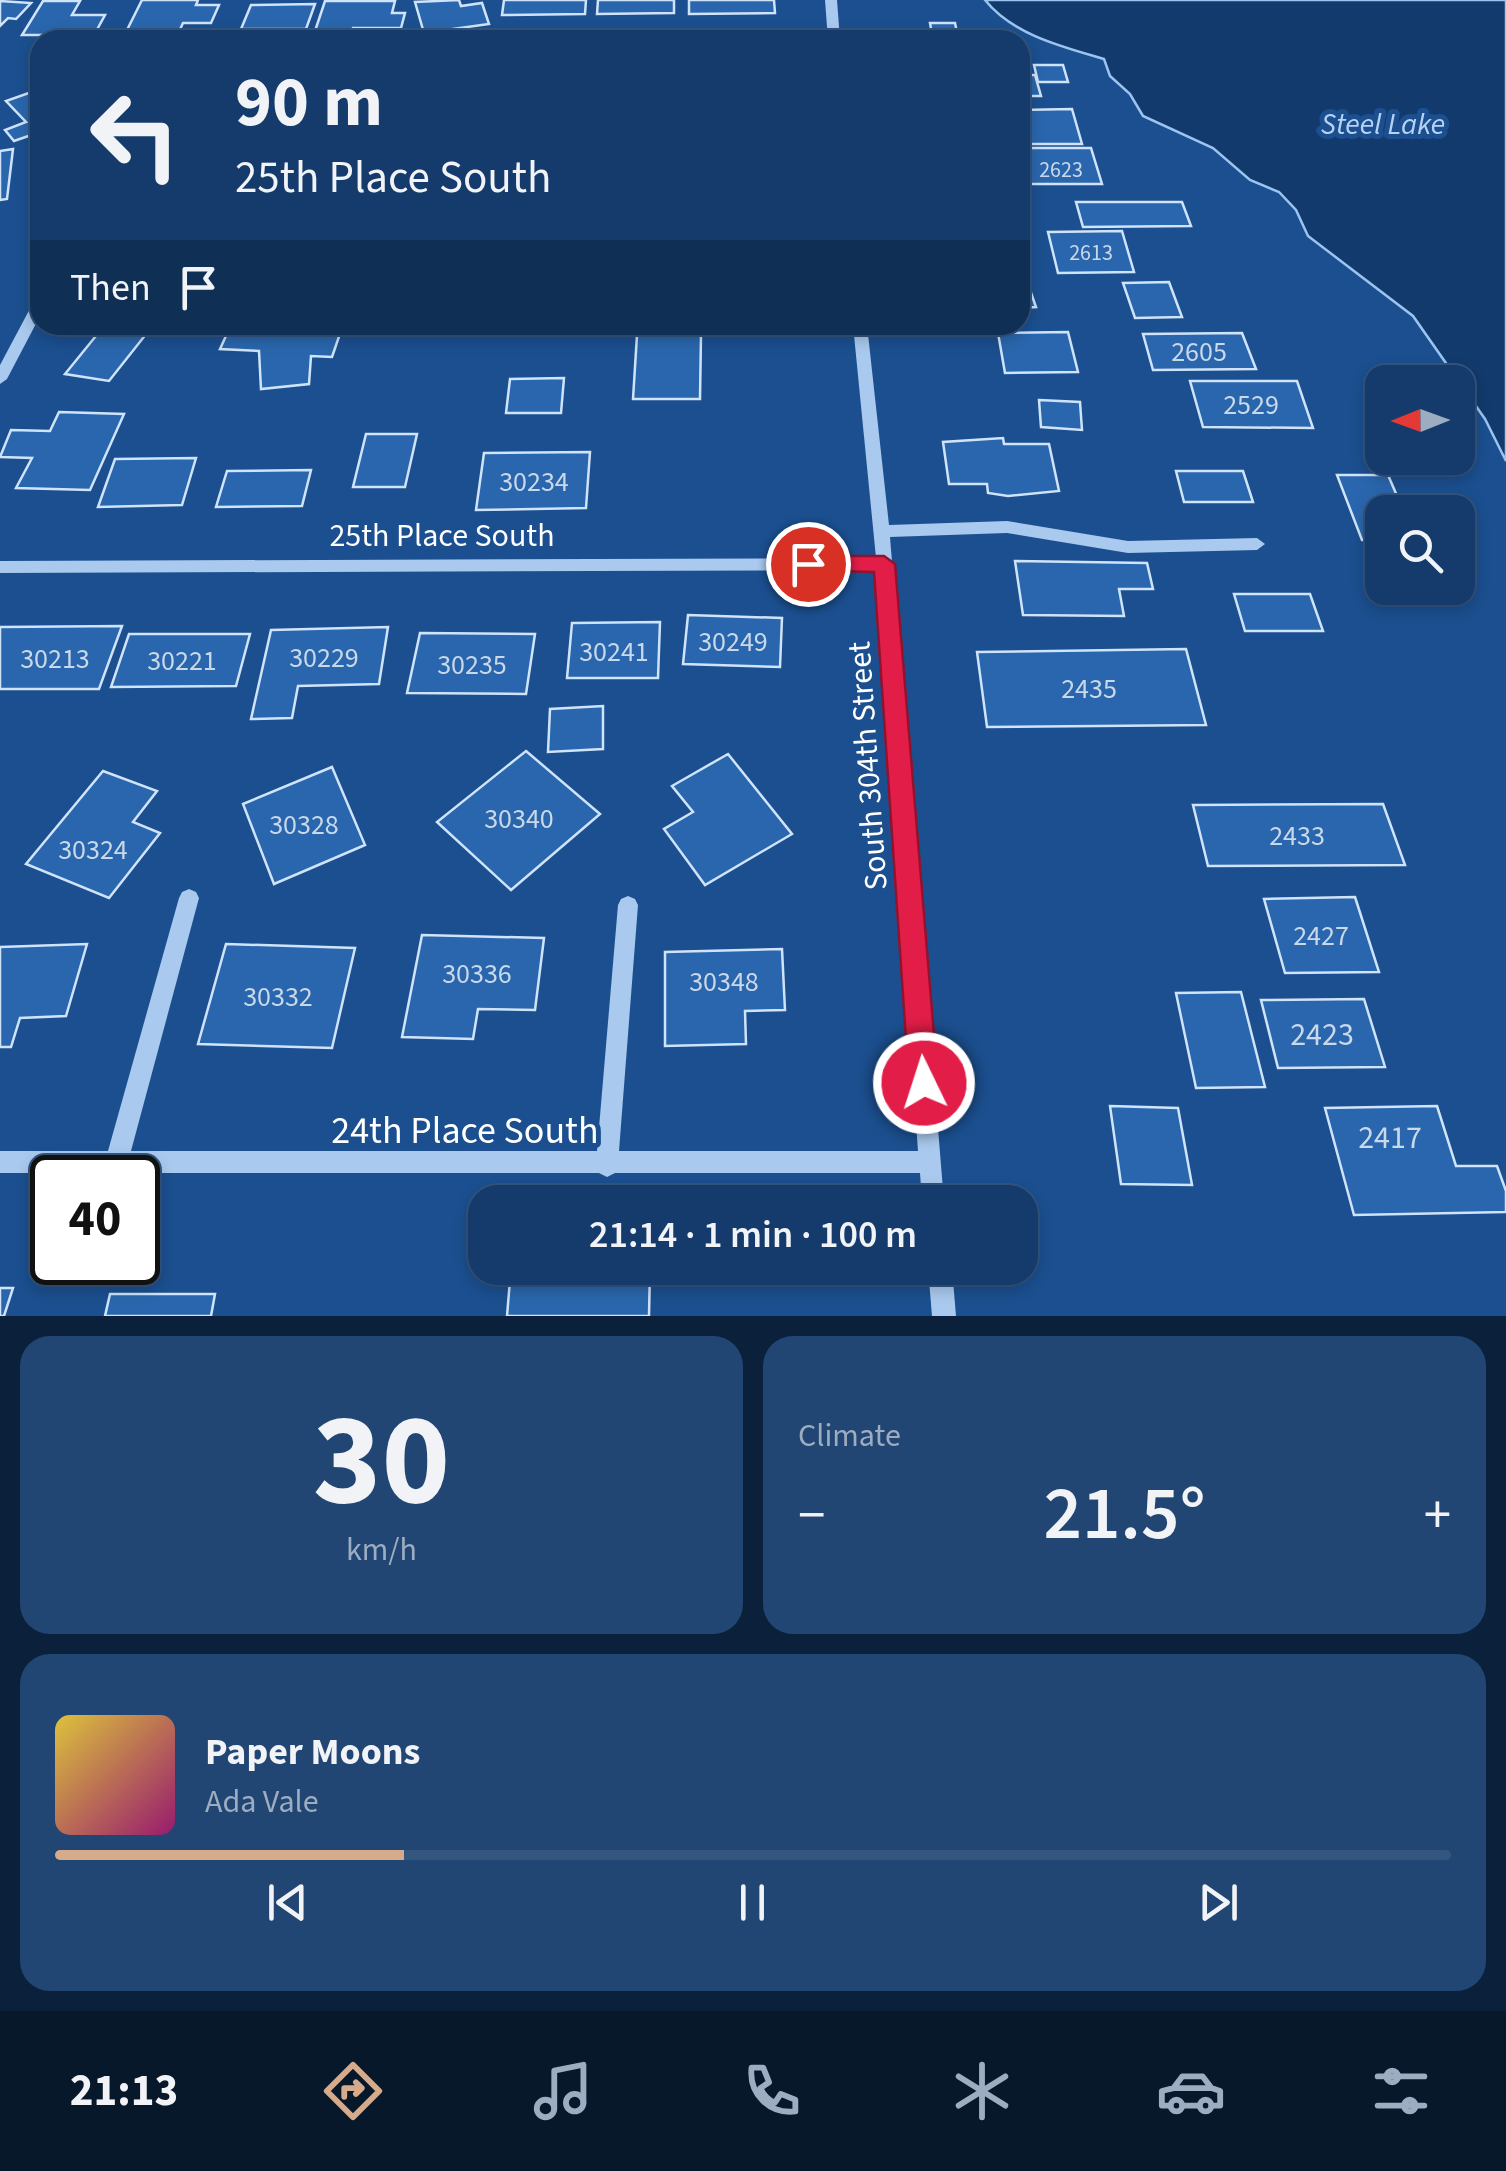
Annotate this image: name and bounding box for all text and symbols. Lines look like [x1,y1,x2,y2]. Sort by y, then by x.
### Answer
text: 90 m [235,53,383,153]
icon: left [70,70,200,200]
water label: Steel Lake [1321,103,1445,146]
text: 25th Place South [235,146,552,210]
house number: 2623 [1039,154,1083,186]
house number: 2613 [1069,237,1113,269]
icon: arrive [171,260,226,315]
text: Then [70,261,151,315]
house number: 2605 [1171,332,1227,372]
north arrow [1365,365,1475,475]
map controls [1365,365,1475,605]
house number: 2529 [1223,385,1279,425]
house number: 30234 [499,462,569,502]
button: search [1365,495,1475,605]
street label: 25th Place South [329,513,555,559]
pin [766,522,851,607]
icon: arrive [781,537,836,592]
house number: 30249 [698,622,768,662]
house number: 30241 [579,632,649,672]
house number: 30229 [289,638,359,678]
house number: 30213 [20,639,90,679]
street label: South 304th Street [836,640,900,892]
house number: 30221 [147,641,217,681]
house number: 30235 [437,645,507,685]
house number: 2435 [1061,669,1117,709]
house number: 30340 [484,799,554,839]
house number: 30328 [269,805,339,845]
house number: 2433 [1269,816,1325,856]
house number: 30324 [58,830,128,870]
house number: 2427 [1293,916,1349,956]
house number: 30336 [442,954,512,994]
house number: 30348 [689,962,759,1002]
house number: 30332 [243,977,313,1017]
house number: 2423 [1290,1012,1354,1058]
position arrow [872,1031,976,1135]
street label: 24th Place South [331,1104,599,1158]
house number: 2417 [1358,1115,1422,1161]
speed limit sign: 40 [30,1155,160,1285]
text: 21:14 · 1 min · 100 m [589,1208,917,1262]
text: 30 [313,1369,450,1554]
text: Climate [798,1413,901,1459]
text: 21.5° [1043,1461,1206,1568]
text: − [798,1477,825,1555]
text: + [1424,1477,1451,1555]
text: km/h [346,1527,417,1573]
text: Paper Moons [205,1725,420,1779]
text: Ada Vale [205,1779,319,1825]
icon: previous [260,1875,315,1930]
icon: pause [725,1875,780,1930]
icon: next [1191,1875,1246,1930]
icon: directions [318,2056,388,2126]
icon: music [528,2056,598,2126]
icon: phone [737,2056,807,2126]
icon: climate [947,2056,1017,2126]
icon: car [1156,2056,1226,2126]
icon: filters [1366,2056,1436,2126]
text: 21:13 [70,2059,178,2123]

